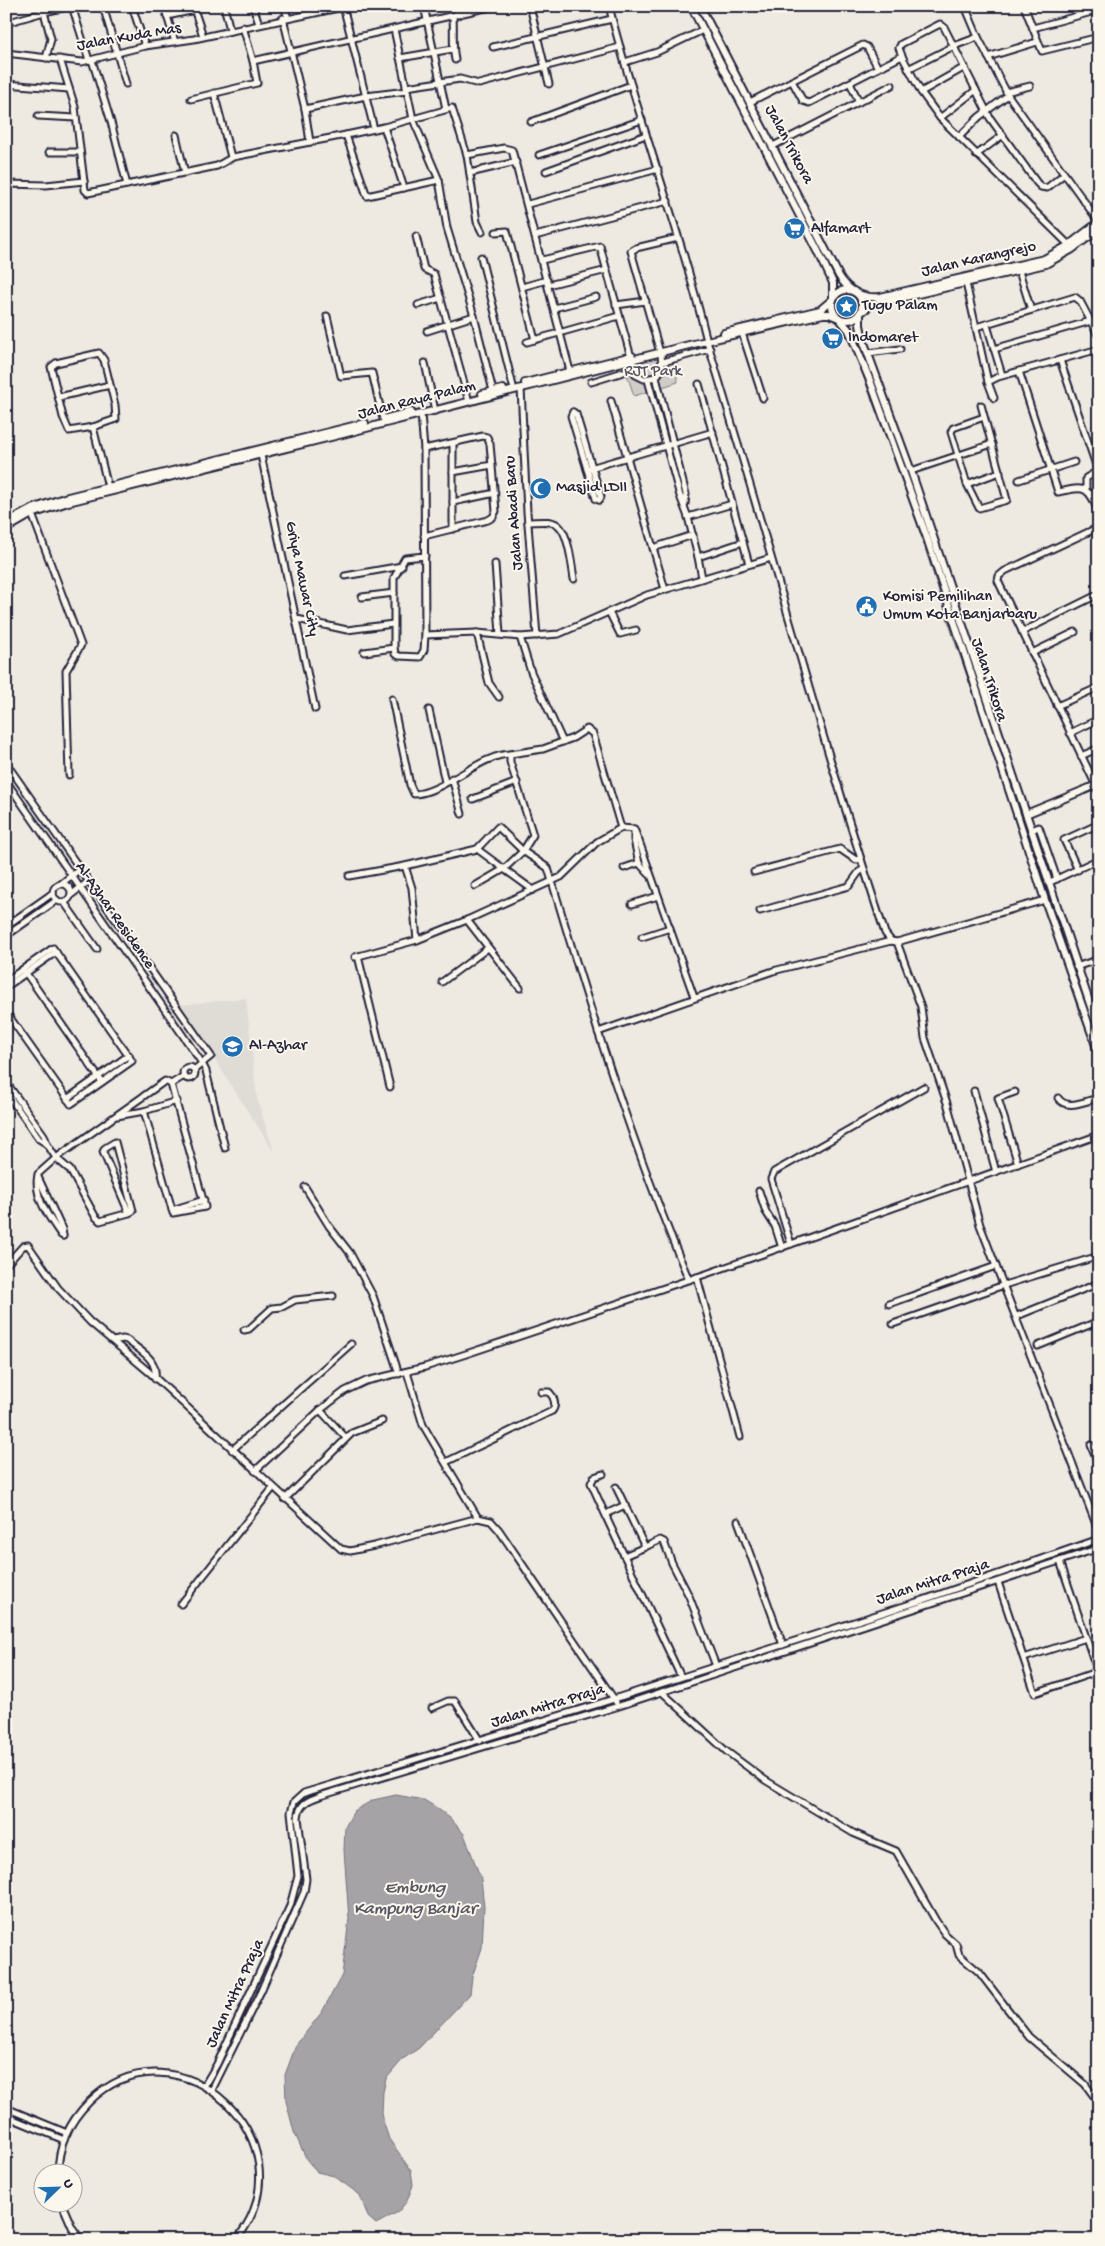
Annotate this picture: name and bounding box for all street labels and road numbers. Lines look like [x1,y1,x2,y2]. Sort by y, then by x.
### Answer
street label: Jalan Kuda Mas [75,19,184,57]
street label: Jalan Trikora [759,102,817,189]
street label: Jalan Karangrejo [920,238,1038,282]
street label: Jalan Raya Palam [356,377,478,425]
street label: Jalan Abadi Baru [501,455,528,571]
street label: Griya Mawar City [280,520,322,638]
street label: Jalan Trikora [966,636,1011,725]
street label: Al-Azhar Residence [70,859,158,974]
street label: Jalan Mitra Praja [874,1555,993,1610]
street label: Jalan Mitra Praja [489,1680,608,1733]
street label: Jalan Mitra Praja [203,1936,270,2051]

